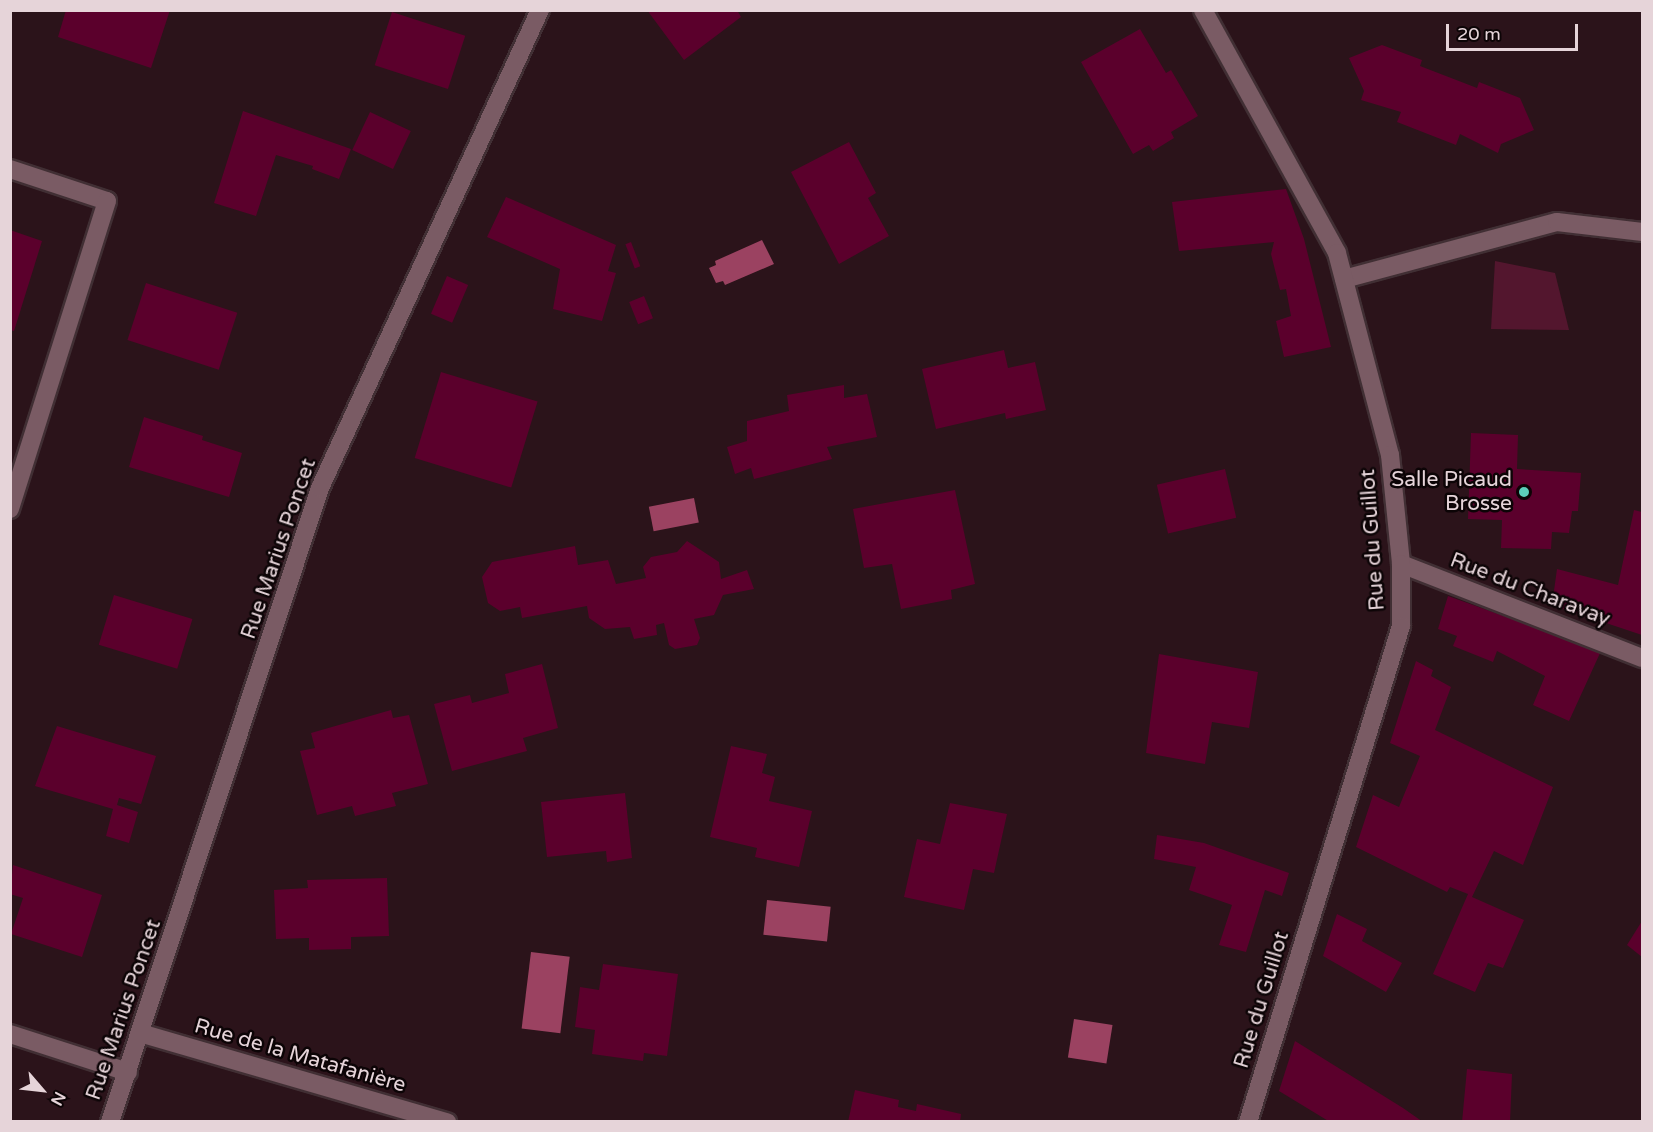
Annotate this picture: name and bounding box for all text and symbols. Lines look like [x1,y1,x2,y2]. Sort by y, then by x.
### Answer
scale bar [1449,12,1581,50]
text: 20 m [1457,23,1501,45]
street label: Rue Marius Poncet [236,455,322,643]
place label: Salle Picaud Brosse [1391,467,1512,517]
street label: Rue du Guillot [1355,468,1391,612]
marker: Salle Picaud Brosse [1517,485,1531,499]
street label: Rue du Charavay [1446,548,1614,632]
street label: Rue Marius Poncet [81,916,167,1104]
street label: Rue du Guillot [1229,929,1295,1071]
street label: Rue de la Matafanière [191,1014,409,1098]
north arrow [12,1060,72,1120]
text: N [46,1088,70,1109]

